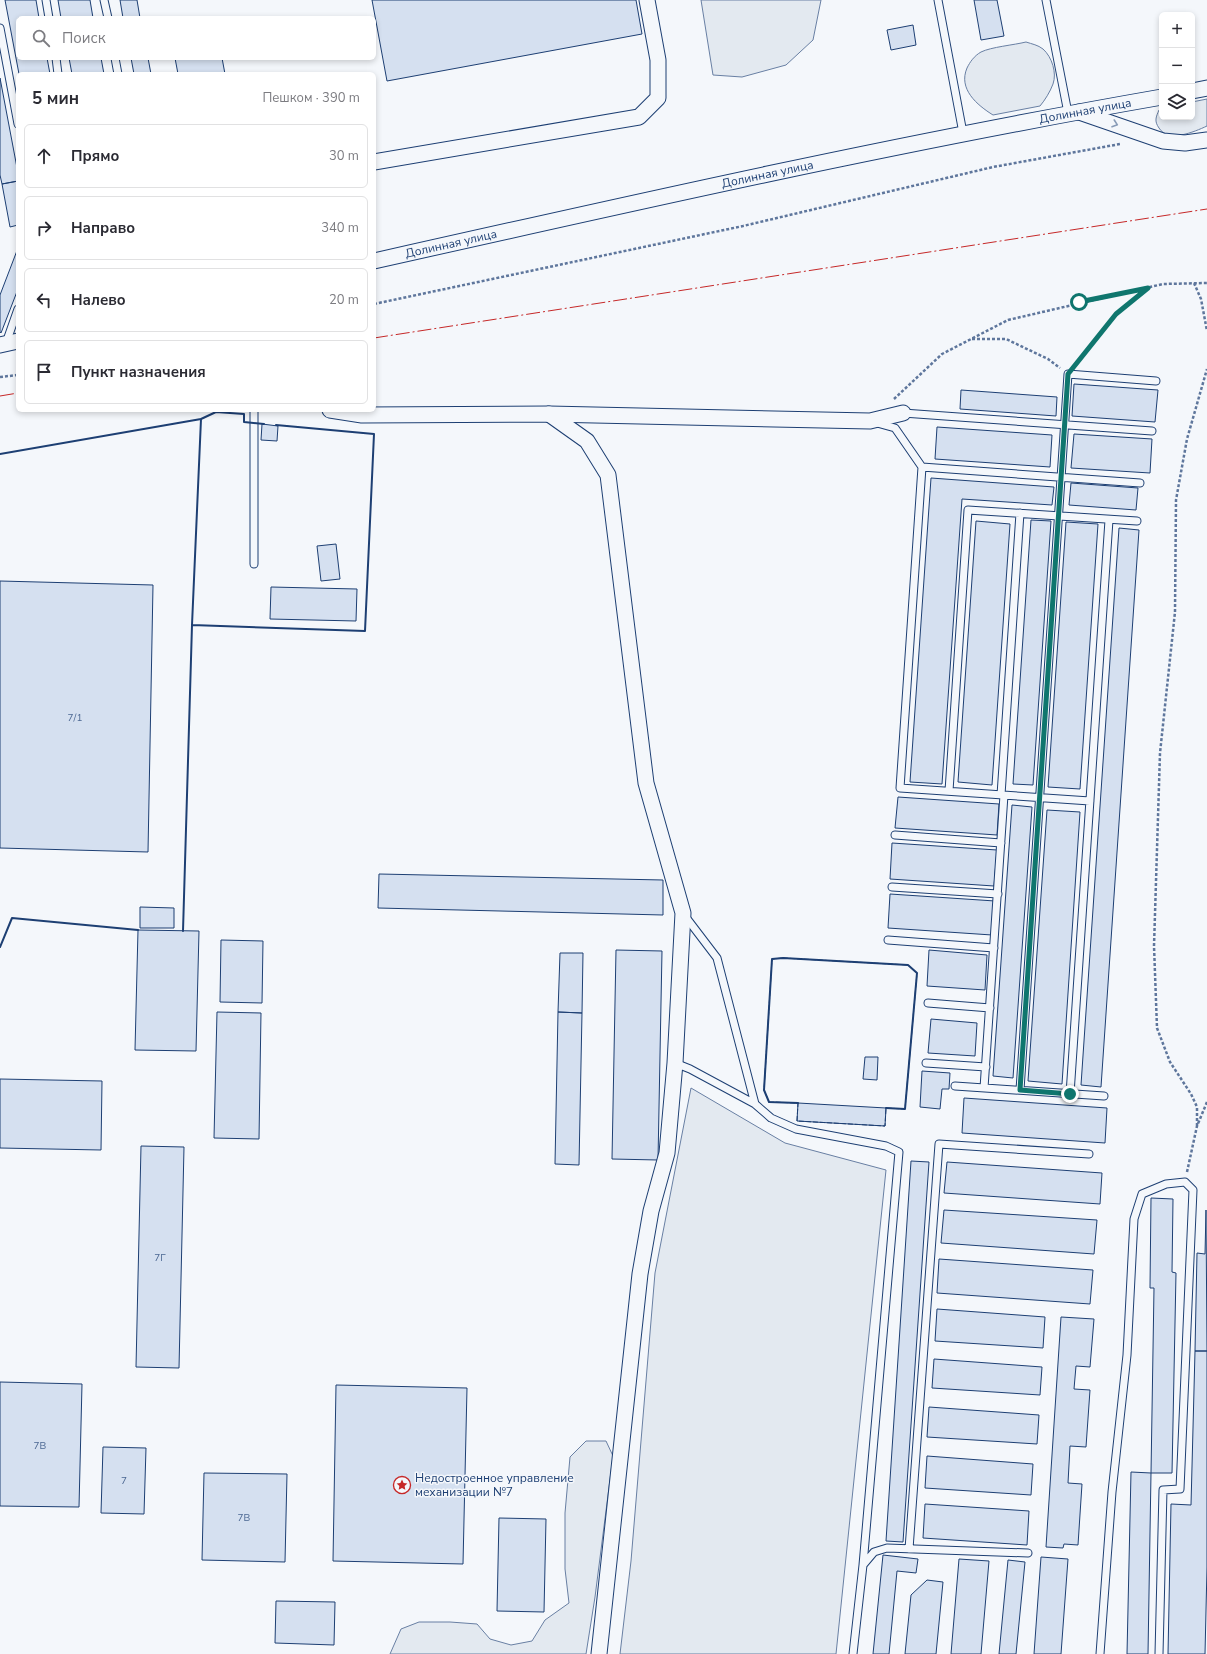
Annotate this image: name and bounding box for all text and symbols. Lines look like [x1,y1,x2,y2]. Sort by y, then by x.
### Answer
map controls [1159,12,1195,120]
button: + [1159,12,1195,48]
search box [16,16,376,60]
icon: search [30,27,52,49]
text: Поиск [62,28,106,48]
button: − [1159,48,1195,84]
button: layers [1159,84,1195,120]
text: 5 мин [32,87,79,110]
text: Пешком · 390 m [262,89,360,107]
street label: Долинная улица [1038,95,1133,127]
one-way arrow [1111,120,1118,128]
icon: ahead [33,145,55,167]
text: Прямо [71,146,119,166]
text: 30 m [329,147,359,165]
street label: Долинная улица [720,157,815,192]
icon: right [33,217,55,239]
text: Направо [71,218,135,238]
text: 340 m [321,219,359,237]
street label: Долинная улица [404,226,498,262]
icon: left [33,289,55,311]
text: Налево [71,290,126,310]
text: 20 m [329,291,359,309]
route start [1070,293,1088,311]
icon: arrive [33,361,55,383]
text: Пункт назначения [71,362,206,382]
house number: 7/1 [68,711,82,725]
route end [1061,1085,1079,1103]
house number: 7Г [154,1251,166,1265]
house number: 7В [34,1439,47,1453]
place label: Недостроенное управление механизации №7 [415,1470,574,1500]
house number: 7 [121,1474,127,1488]
place icon: Недостроенное управление механизации №7 [392,1475,412,1495]
house number: 7В [238,1511,251,1525]

